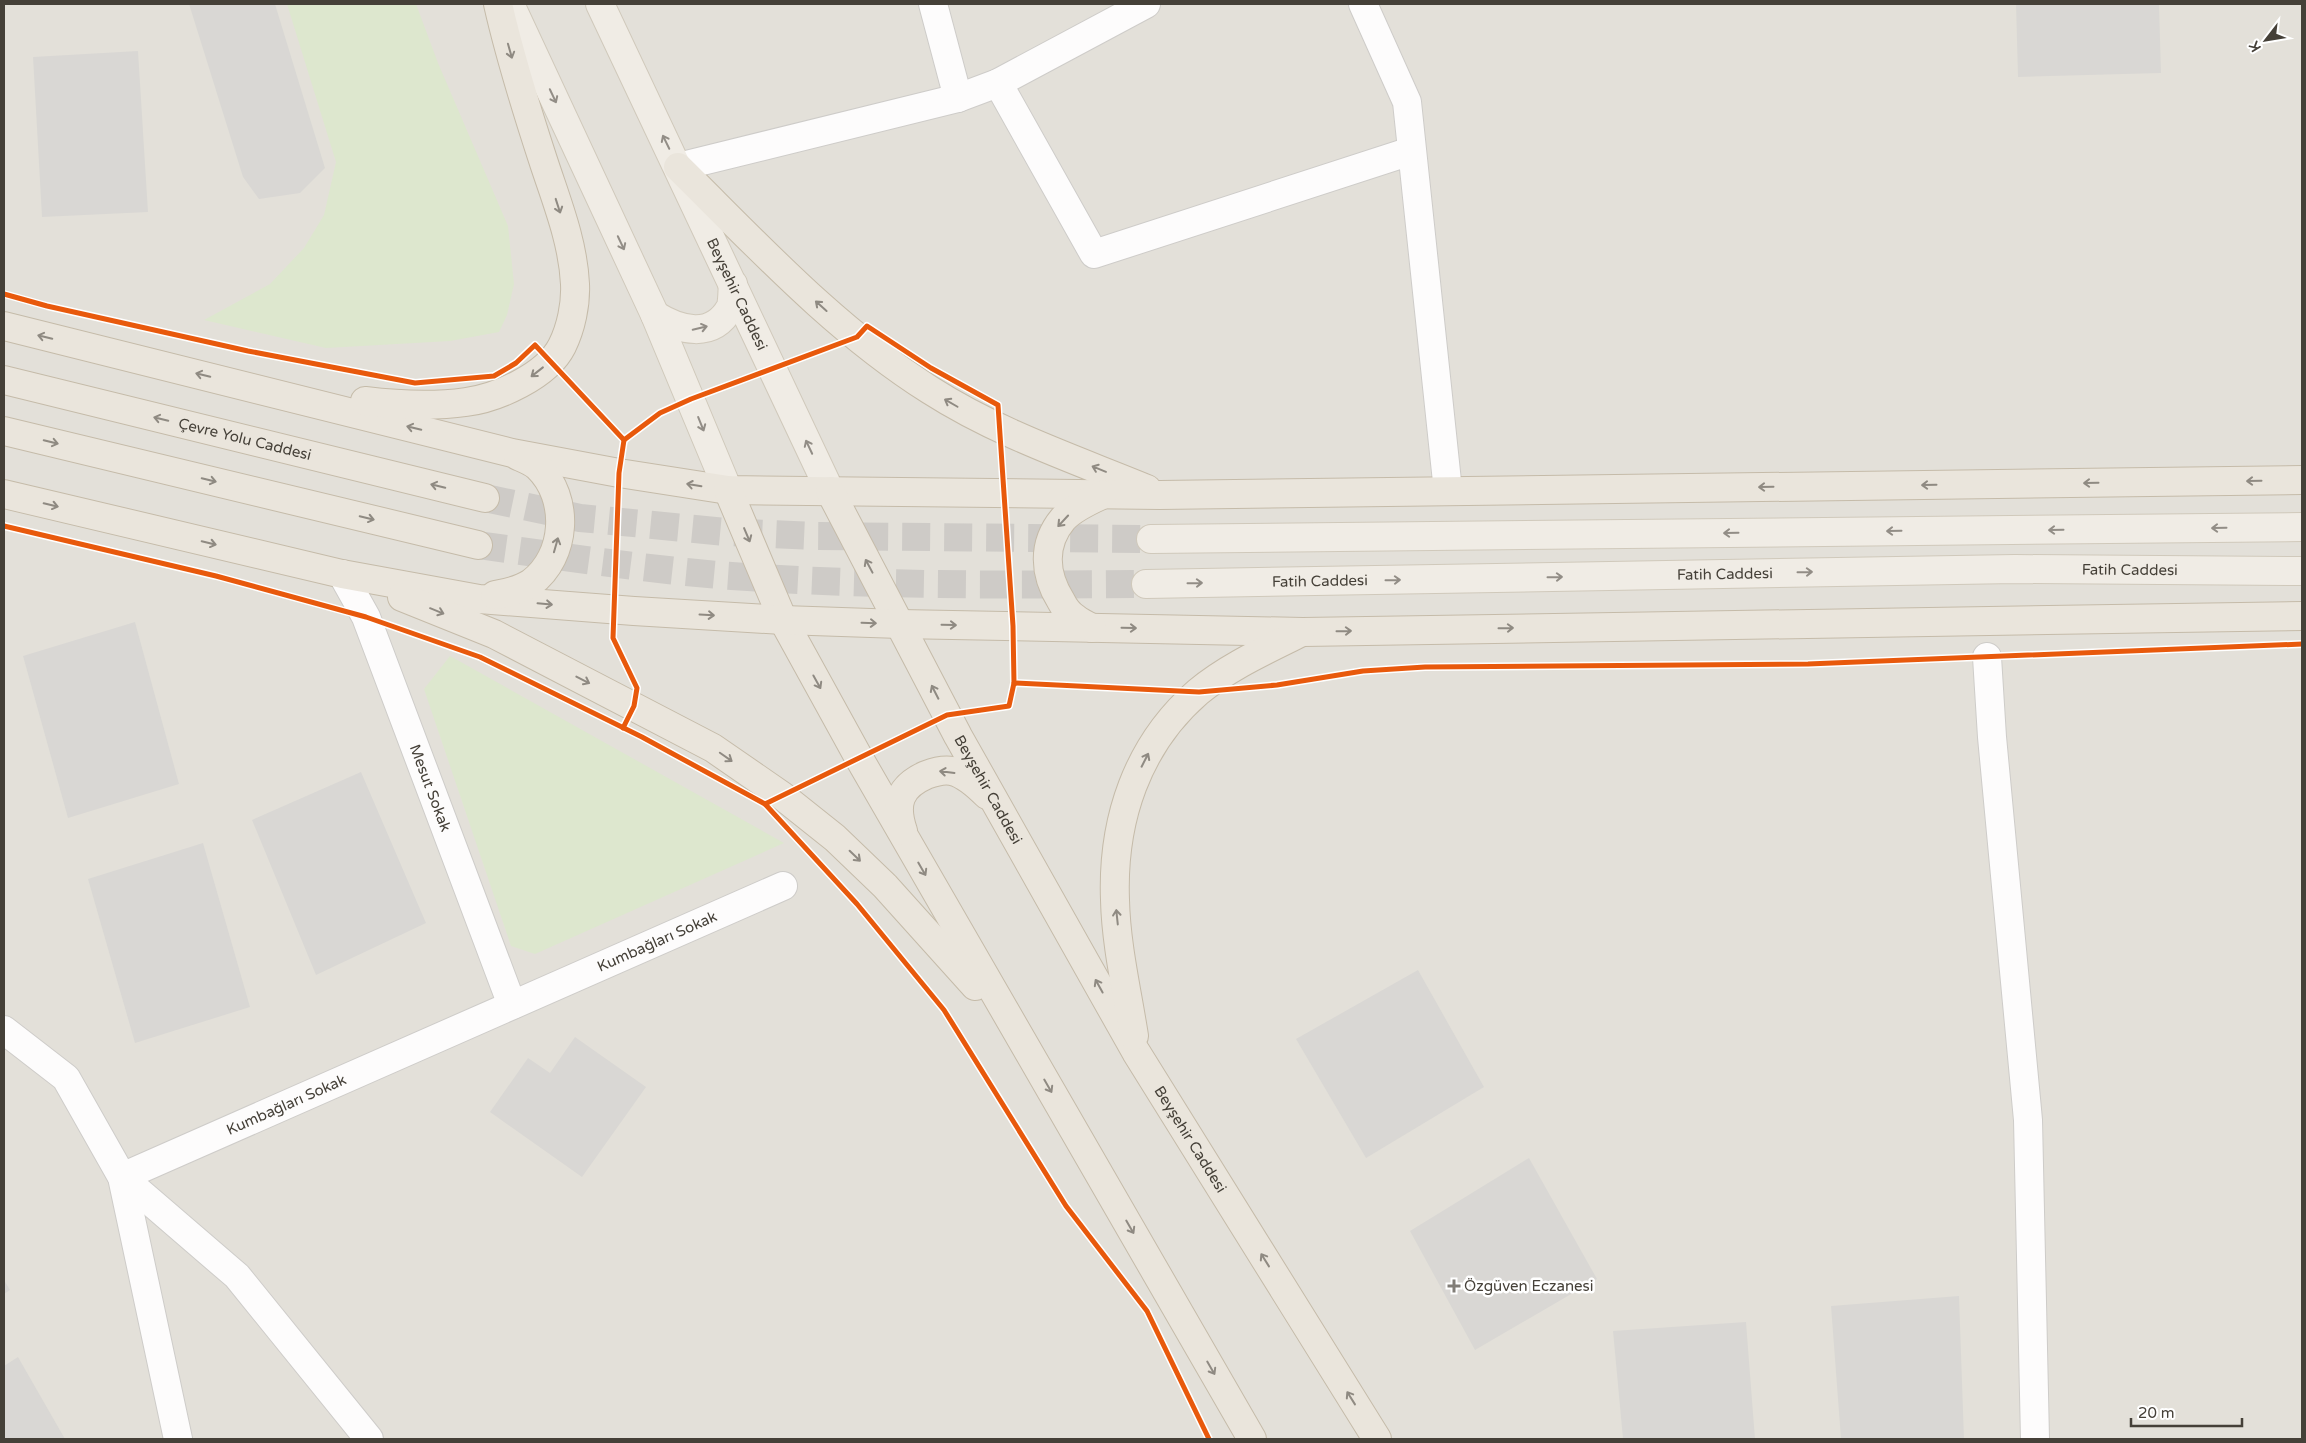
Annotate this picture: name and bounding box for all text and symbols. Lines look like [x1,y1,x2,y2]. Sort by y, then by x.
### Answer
north arrow [2241,15,2291,65]
text: K [2245,38,2265,55]
one-way arrow [505,43,515,59]
one-way arrow [548,88,558,103]
one-way arrow [660,135,670,150]
one-way arrow [554,198,564,214]
one-way arrow [617,235,627,250]
street label: Beyşehir Caddesi [703,235,771,353]
one-way arrow [814,300,827,312]
one-way arrow [691,323,707,332]
one-way arrow [38,331,54,341]
one-way arrow [530,366,543,377]
one-way arrow [196,370,212,379]
one-way arrow [944,397,958,407]
one-way arrow [153,414,169,423]
street label: Çevre Yolu Caddesi [177,414,313,464]
one-way arrow [697,416,706,431]
one-way arrow [407,423,423,432]
one-way arrow [43,438,59,447]
one-way arrow [804,440,813,455]
one-way arrow [1092,464,1107,474]
one-way arrow [201,476,217,485]
one-way arrow [2246,476,2262,486]
one-way arrow [2083,478,2100,488]
one-way arrow [686,479,702,489]
one-way arrow [1921,480,1937,490]
one-way arrow [430,481,446,490]
one-way arrow [1758,482,1774,492]
one-way arrow [43,501,59,510]
one-way arrow [359,514,375,523]
one-way arrow [1058,514,1069,527]
one-way arrow [2211,523,2227,533]
one-way arrow [2048,525,2064,535]
one-way arrow [1886,526,1902,536]
one-way arrow [743,527,753,542]
one-way arrow [1723,528,1740,538]
one-way arrow [552,538,562,554]
one-way arrow [201,539,217,548]
one-way arrow [864,559,873,574]
street label: Fatih Caddesi [2082,560,2178,579]
street label: Fatih Caddesi [1677,564,1773,584]
one-way arrow [1797,568,1813,577]
street label: Fatih Caddesi [1272,571,1368,591]
one-way arrow [1546,572,1563,582]
one-way arrow [1384,575,1400,585]
one-way arrow [1187,579,1203,588]
one-way arrow [536,599,552,609]
one-way arrow [429,607,444,616]
one-way arrow [698,611,714,620]
one-way arrow [861,619,877,628]
one-way arrow [940,620,957,630]
one-way arrow [1121,624,1137,633]
one-way arrow [1498,624,1514,633]
one-way arrow [1336,626,1352,636]
one-way arrow [812,674,822,689]
one-way arrow [576,675,591,685]
one-way arrow [930,685,939,700]
street label: Beyşehir Caddesi [950,732,1026,847]
street label: Mesut Sokak [406,742,455,834]
one-way arrow [719,752,733,762]
one-way arrow [1140,752,1150,767]
one-way arrow [940,767,956,777]
one-way arrow [848,850,860,862]
one-way arrow [917,862,927,876]
street label: Kumbağları Sokak [594,907,720,976]
one-way arrow [1112,909,1122,925]
one-way arrow [1094,980,1104,994]
street label: Kumbağları Sokak [224,1070,349,1139]
one-way arrow [1044,1079,1054,1093]
street label: Beyşehir Caddesi [1150,1083,1230,1196]
one-way arrow [1125,1220,1135,1234]
one-way arrow [1260,1253,1270,1267]
place label: Özgüven Eczanesi [1464,1277,1593,1295]
marker: Özgüven Eczanesi [1448,1280,1460,1292]
one-way arrow [1206,1360,1216,1375]
one-way arrow [1346,1391,1356,1405]
scale bar [2131,1396,2242,1428]
text: 20 m [2138,1404,2175,1422]

